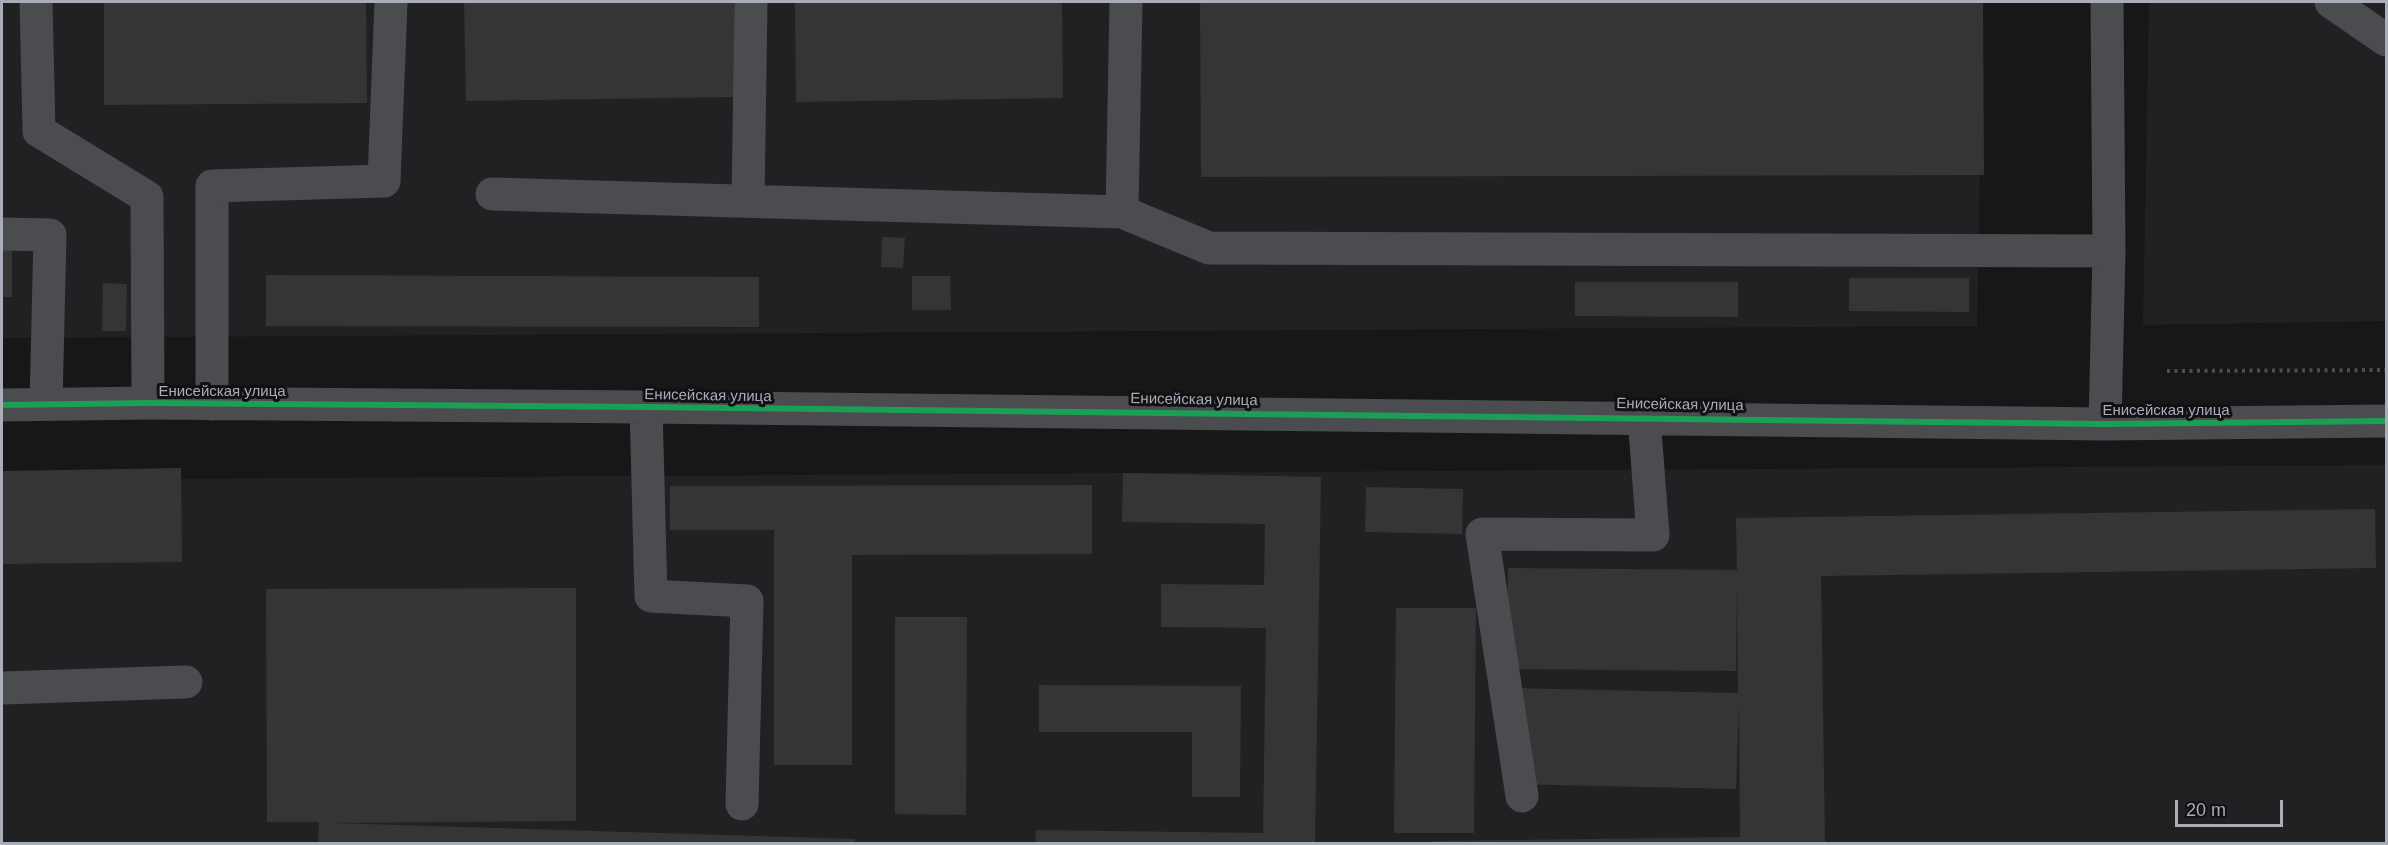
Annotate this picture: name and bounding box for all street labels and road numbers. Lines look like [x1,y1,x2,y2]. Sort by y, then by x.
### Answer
street label: Енисейская улица [158,383,286,401]
street label: Енисейская улица [644,386,772,406]
street label: Енисейская улица [1130,390,1258,410]
street label: Енисейская улица [1616,395,1744,415]
street label: Енисейская улица [2102,402,2230,420]

